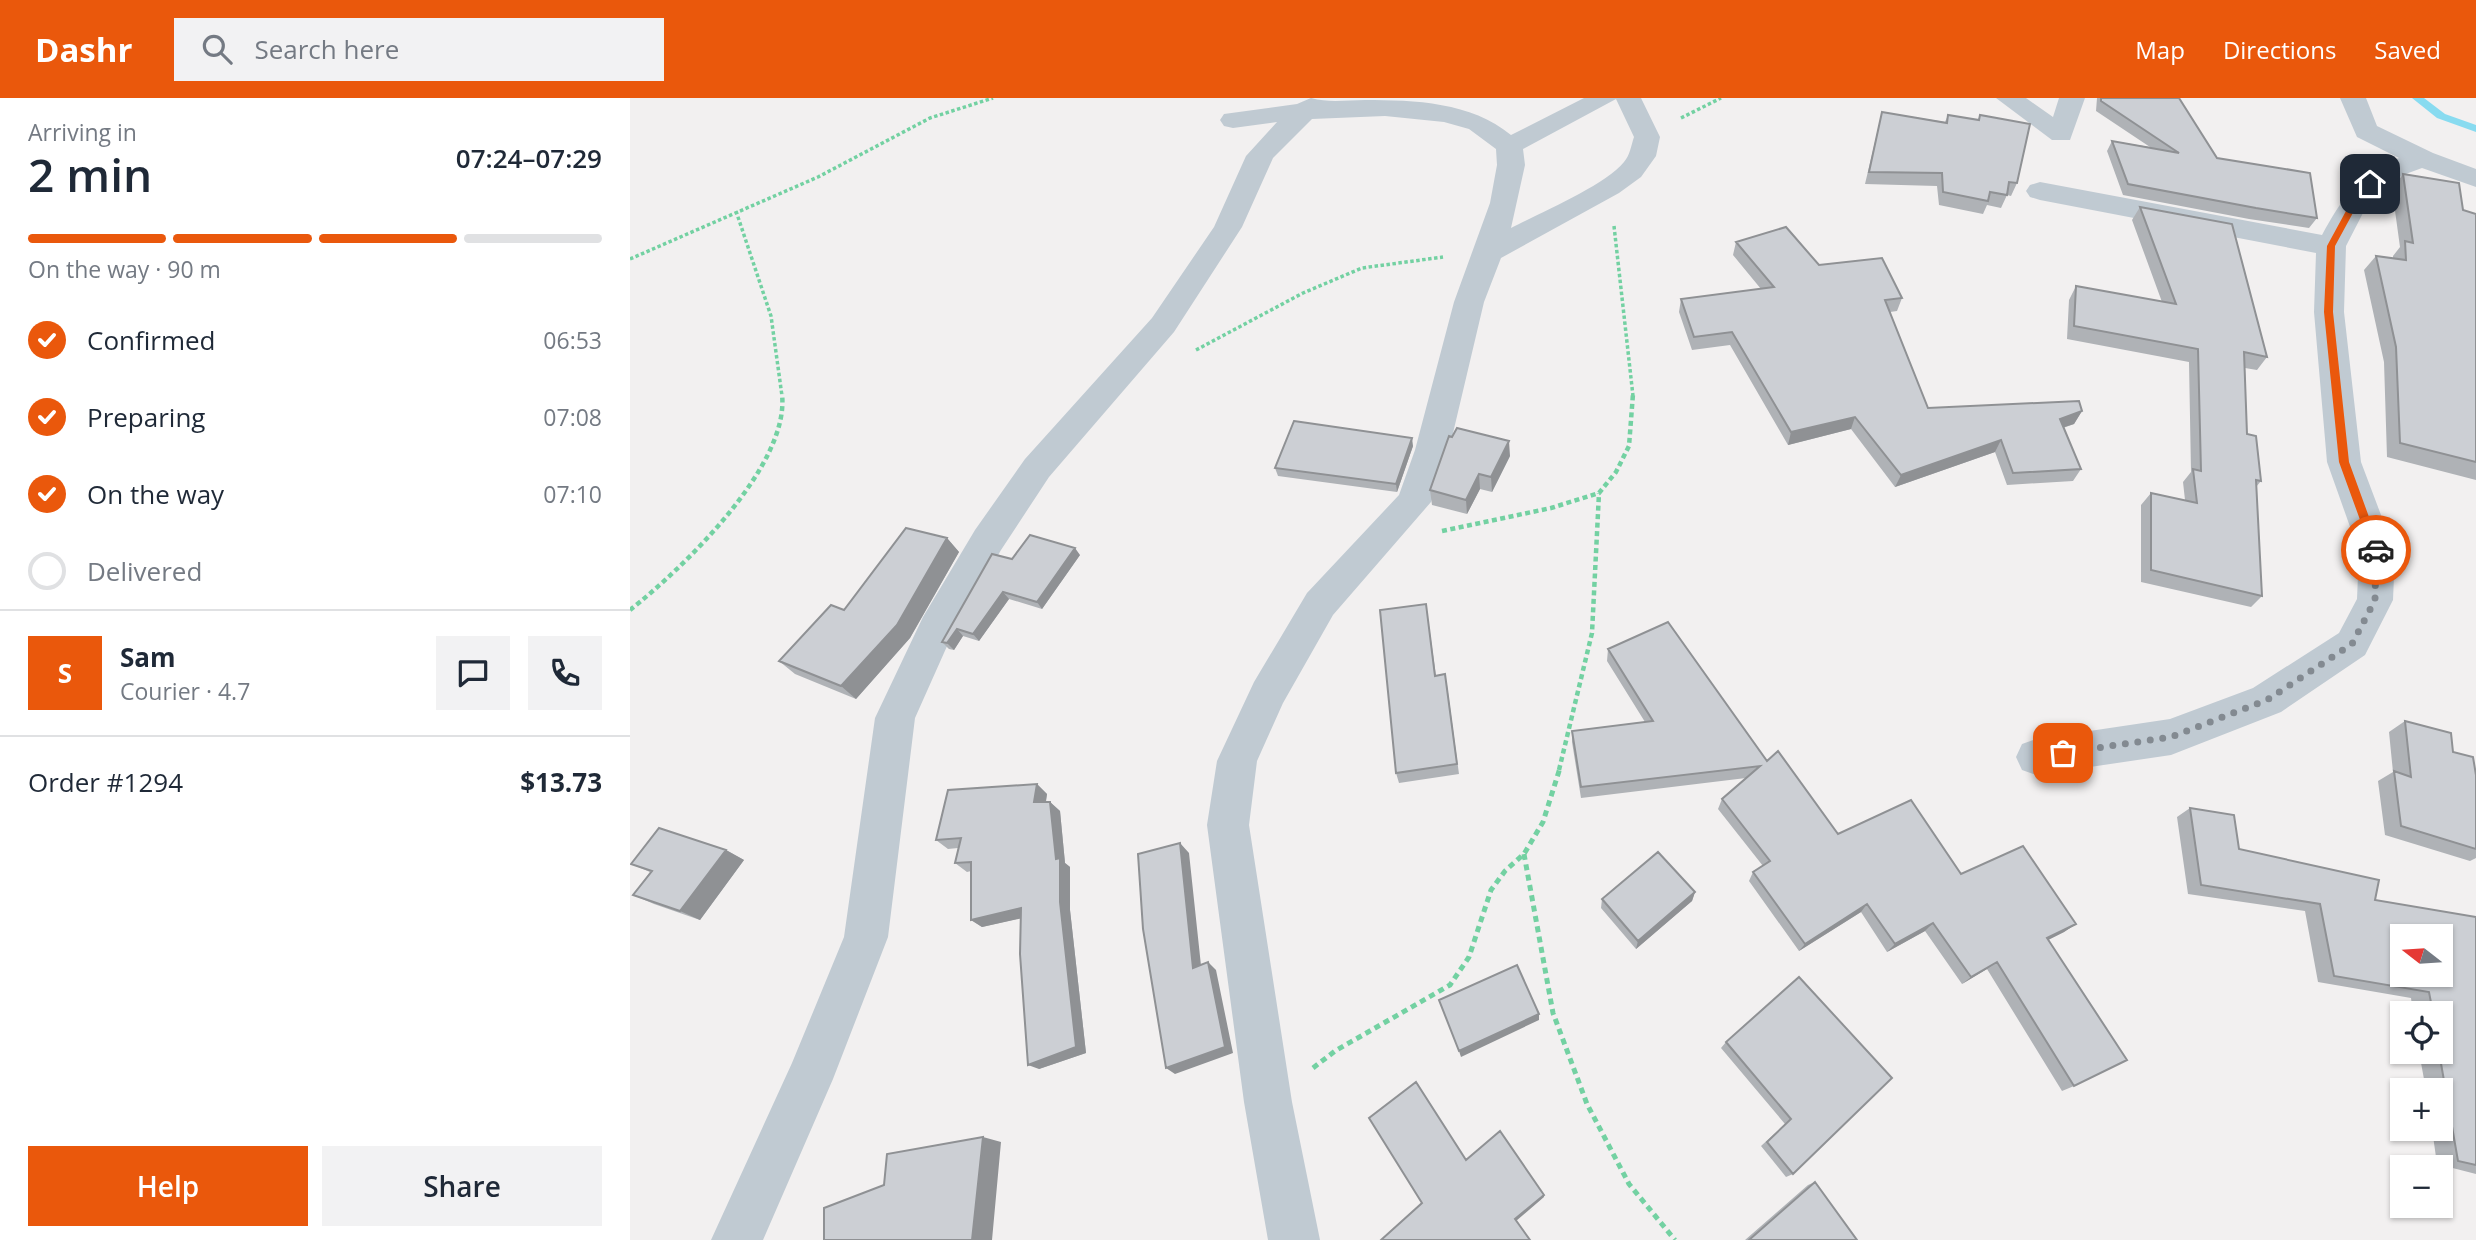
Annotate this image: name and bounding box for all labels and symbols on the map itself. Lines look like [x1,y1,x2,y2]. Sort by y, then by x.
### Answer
pin [2340,154,2400,214]
courier [2341,515,2411,585]
pin [2033,723,2093,783]
north arrow [2390,924,2454,987]

